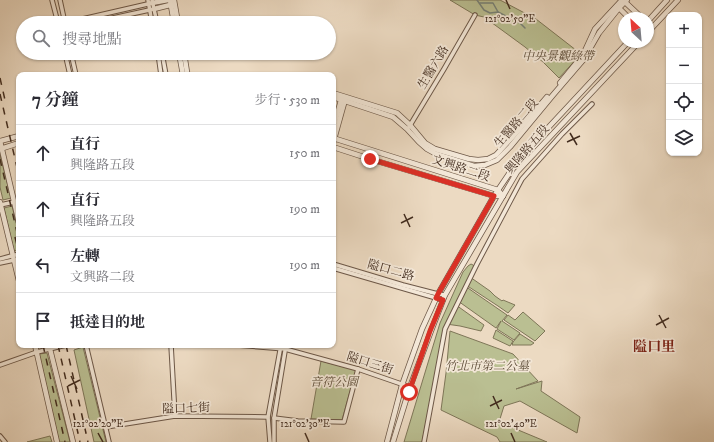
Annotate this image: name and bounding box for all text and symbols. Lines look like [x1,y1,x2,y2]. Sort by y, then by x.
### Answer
north arrow [618,12,654,48]
map controls [666,12,702,156]
button: + [666,12,702,48]
text: 121°02'50"E [485,13,535,25]
search box [16,16,336,60]
icon: search [30,27,52,49]
text: 搜尋地點 [62,30,122,49]
street label: 生醫六路 [415,43,452,92]
button: − [666,48,702,84]
park label: 中央景觀綠帶 [522,49,596,64]
button: locate [666,84,702,120]
text: 7 分鐘 [32,89,79,111]
text: 步行 · 530 m [254,92,320,108]
street label: 生醫路二段 [491,96,542,151]
button: layers [666,120,702,156]
street label: 興隆路五段 [502,122,553,177]
text: 直行 [70,135,100,154]
icon: ahead [32,142,54,164]
text: 150 m [289,145,320,161]
route end [361,150,379,168]
street label: 文興路二段 [430,152,492,185]
text: 興隆路五段 [70,157,135,173]
text: 直行 [70,191,100,210]
icon: ahead [32,198,54,220]
text: 190 m [289,201,320,217]
text: 興隆路五段 [70,213,135,229]
text: 左轉 [70,247,100,266]
icon: left [32,254,54,276]
text: 190 m [289,257,320,273]
street label: 隘口二路 [366,257,416,284]
text: 文興路二段 [70,269,135,285]
icon: arrive [32,310,54,332]
text: 抵達目的地 [70,313,145,332]
district label: 隘口里 [633,338,675,356]
street label: 隘口三街 [345,349,396,378]
park label: 竹北市第二公墓 [445,359,531,374]
park label: 音符公園 [310,375,360,390]
route start [400,383,418,401]
street label: 隘口七街 [162,400,211,417]
text: 121°02'20"E [73,418,123,430]
text: 121°02'30"E [280,418,330,430]
text: 121°02'40"E [485,418,537,430]

